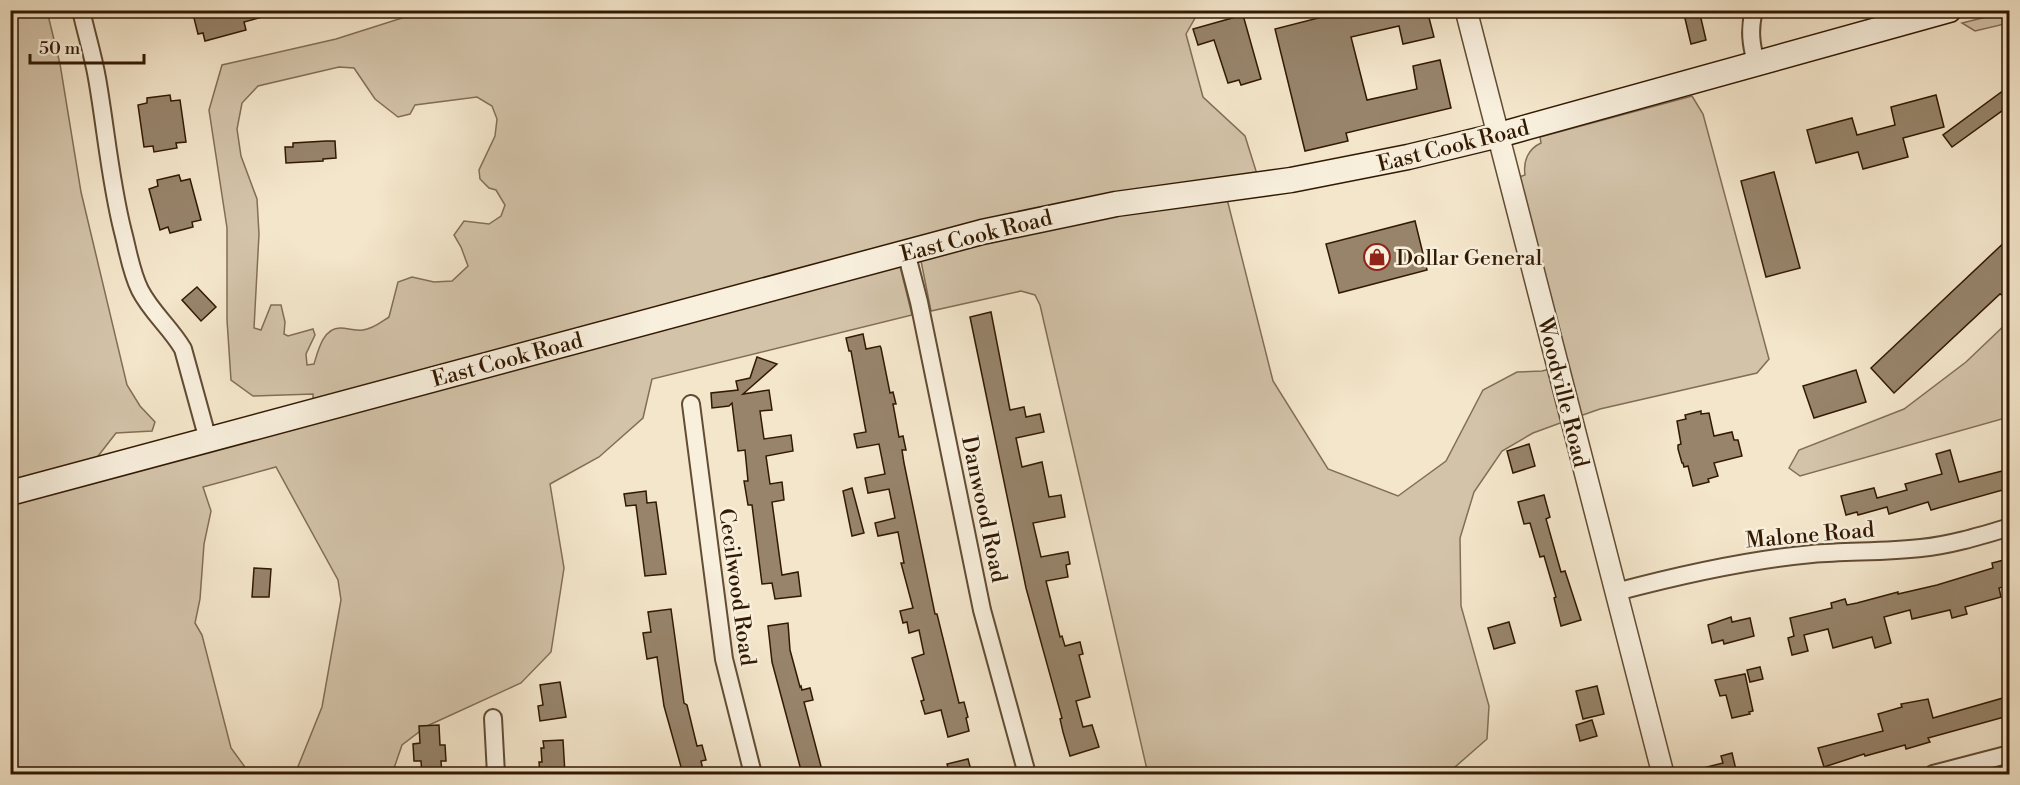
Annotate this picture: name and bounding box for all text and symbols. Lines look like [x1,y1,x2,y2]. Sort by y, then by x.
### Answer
scale bar [30,27,144,65]
text: 50 m [39,37,81,60]
street label: East Cook Road [1375,114,1532,178]
street label: East Cook Road [898,204,1055,268]
shop icon: Dollar General [1362,242,1392,272]
place label: Dollar General [1396,245,1543,272]
street label: Woodville Road [1531,313,1594,471]
street label: East Cook Road [429,327,586,394]
street label: Danwood Road [955,434,1012,585]
street label: Cecilwood Road [712,507,761,668]
street label: Malone Road [1745,516,1876,555]

